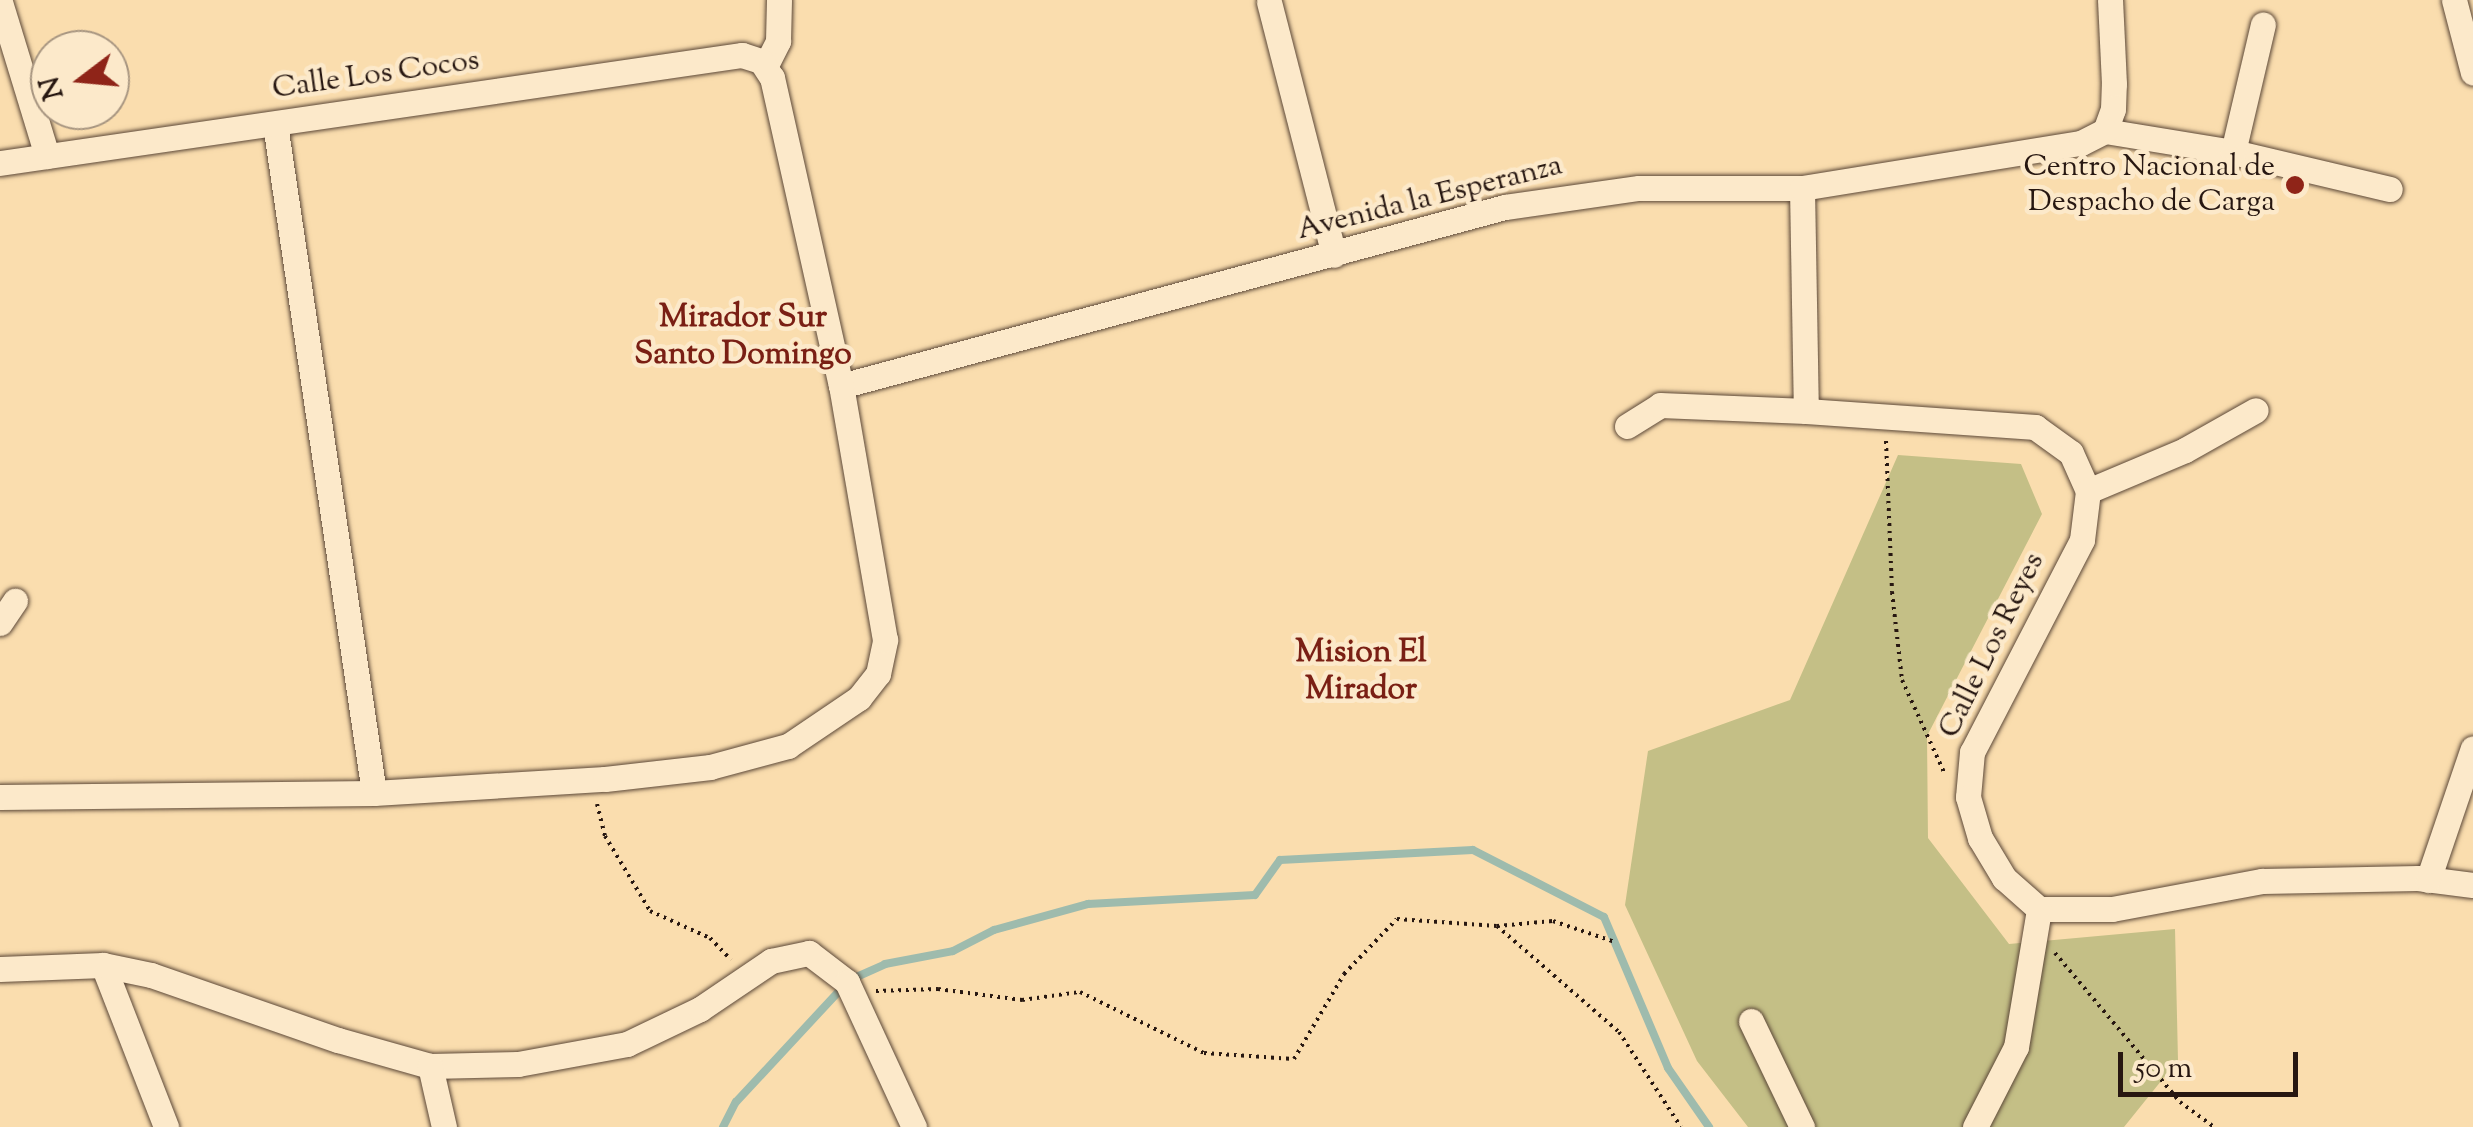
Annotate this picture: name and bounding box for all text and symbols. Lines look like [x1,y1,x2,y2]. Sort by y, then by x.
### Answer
north arrow [30,30,130,130]
street label: Calle Los Cocos [270,44,482,108]
text: N [31,71,75,104]
street label: Avenida la Esperanza [1294,149,1566,249]
place label: Centro Nacional de Despacho de Carga [2023,150,2275,220]
marker: Centro Nacional de Despacho de Carga [2284,174,2306,196]
district label: Mirador Sur Santo Domingo [634,300,852,375]
street label: Calle Los Reyes [1933,548,2053,744]
district label: Mision El Mirador [1295,635,1427,710]
scale bar [2123,1032,2303,1094]
text: 50 m [2135,1048,2192,1091]

